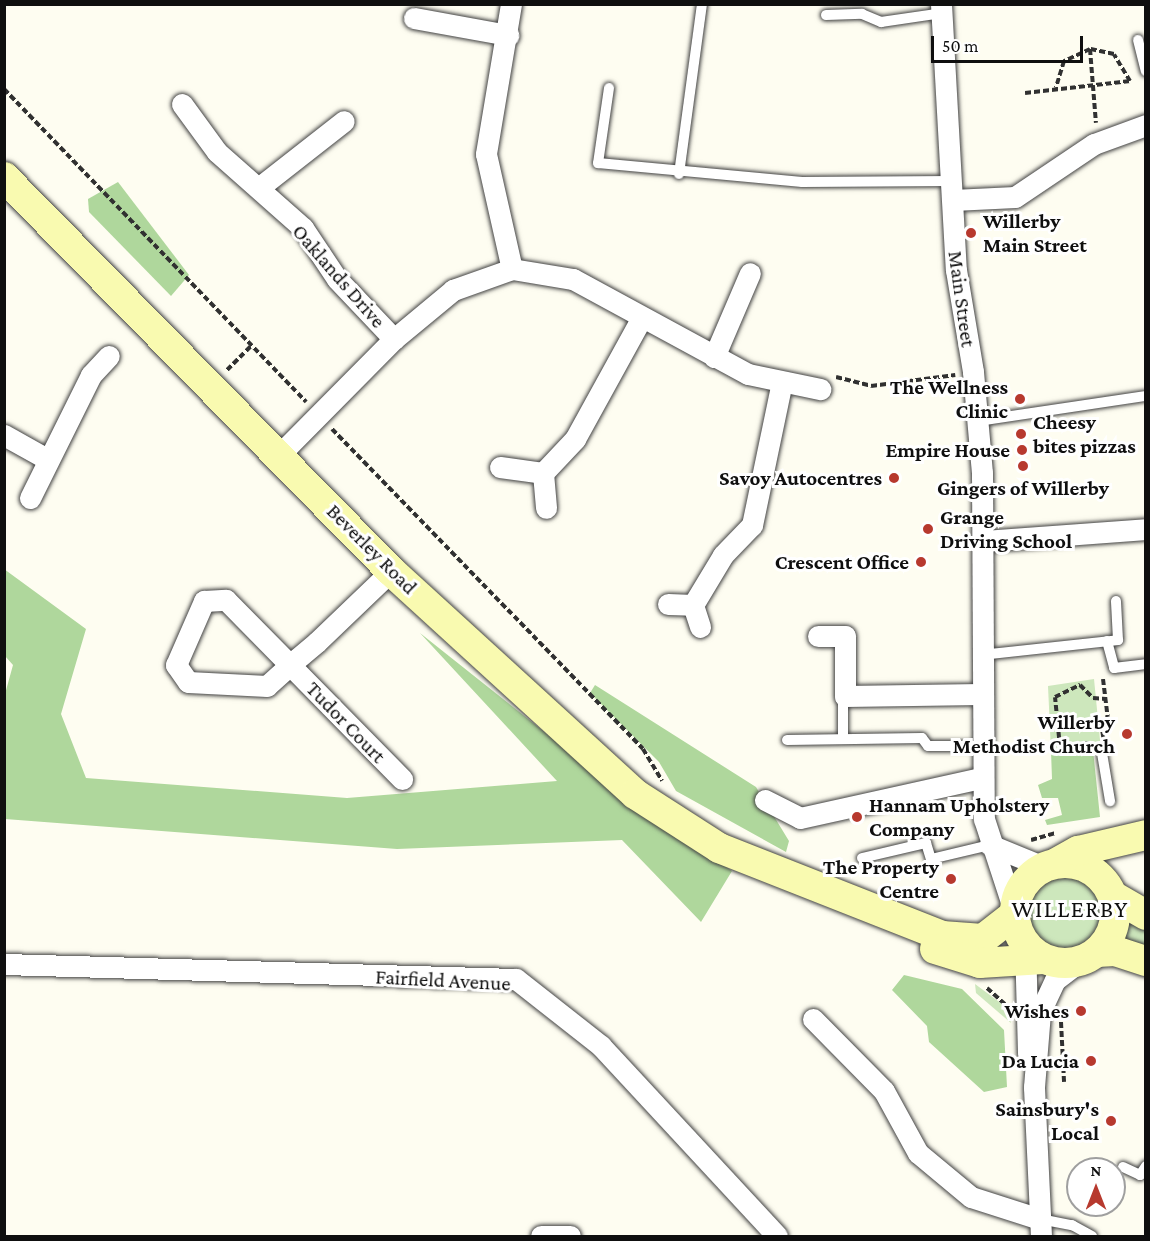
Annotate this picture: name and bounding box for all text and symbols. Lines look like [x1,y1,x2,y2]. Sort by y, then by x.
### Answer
scale bar [934,24,1086,62]
text: 50 m [942,36,979,56]
place label: Willerby Main Street [983,208,1087,258]
street label: Oaklands Drive [287,219,391,333]
marker: Willerby Main Street [964,226,978,240]
street label: Main Street [943,249,981,349]
place label: The Wellness Clinic [890,374,1008,424]
marker: The Wellness Clinic [1013,392,1027,406]
place label: Cheesy bites pizzas [1033,409,1136,459]
marker: Cheesy bites pizzas [1014,427,1028,441]
place label: Empire House [885,437,1010,463]
marker: Empire House [1015,443,1029,457]
marker: Gingers of Willerby [1016,459,1030,473]
place label: Savoy Autocentres [719,465,882,491]
marker: Savoy Autocentres [887,471,901,485]
place label: Gingers of Willerby [937,475,1109,501]
street label: Beverley Road [322,499,422,599]
place label: Grange Driving School [940,504,1072,554]
marker: Grange Driving School [921,522,935,536]
place label: Crescent Office [775,549,909,575]
marker: Crescent Office [914,555,928,569]
street label: Tudor Court [301,676,391,768]
place label: Willerby Methodist Church [953,709,1115,759]
marker: Willerby Methodist Church [1120,727,1134,741]
place label: Hannam Upholstery Company [869,792,1049,842]
marker: Hannam Upholstery Company [850,810,864,824]
place label: The Property Centre [823,854,939,904]
marker: The Property Centre [944,872,958,886]
district label: WILLERBY [1011,895,1129,923]
street label: Fairfield Avenue [375,964,511,996]
place label: Wishes [1004,998,1069,1024]
marker: Wishes [1074,1004,1088,1018]
place label: Da Lucia [1002,1048,1079,1074]
marker: Da Lucia [1084,1054,1098,1068]
place label: Sainsbury's Local [995,1096,1099,1146]
marker: Sainsbury's Local [1104,1114,1118,1128]
north arrow [1066,1157,1126,1217]
text: N [1091,1162,1101,1179]

